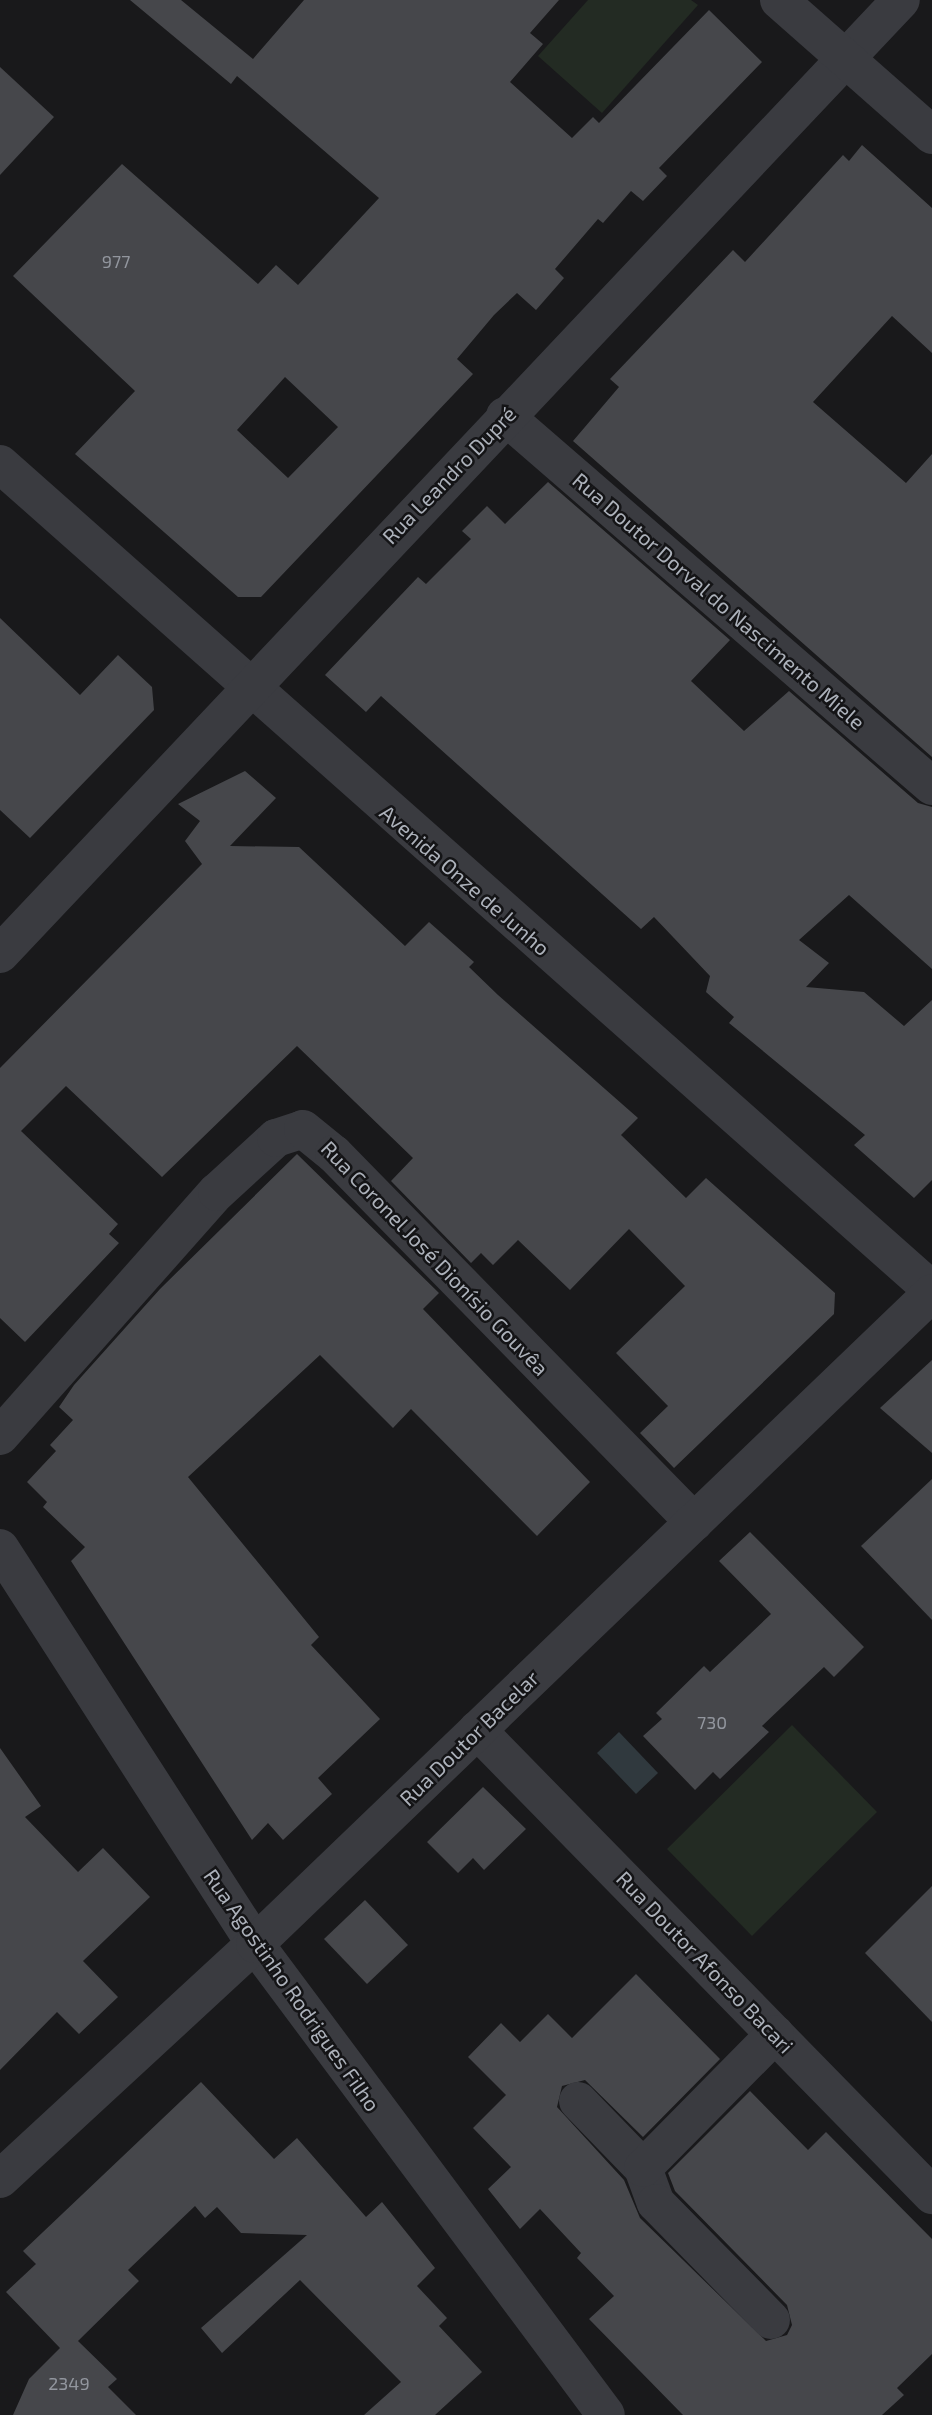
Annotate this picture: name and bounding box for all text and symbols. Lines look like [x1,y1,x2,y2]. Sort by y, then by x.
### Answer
house number: 977 [102,250,130,272]
street label: Rua Leandro Dupré [377,401,521,549]
street label: Rua Doutor Dorval do Nascimento Miele [567,467,871,735]
street label: Avenida Onze de Junho [375,799,555,961]
street label: Rua Coronel José Dionísio Gouvêa [316,1135,554,1381]
street label: Rua Doutor Bacelar [394,1665,544,1811]
house number: 730 [697,1711,727,1733]
street label: Rua Agostinho Rodrigues Filho [198,1864,386,2116]
street label: Rua Doutor Afonso Bacari [611,1865,799,2059]
house number: 2349 [48,2372,90,2394]

